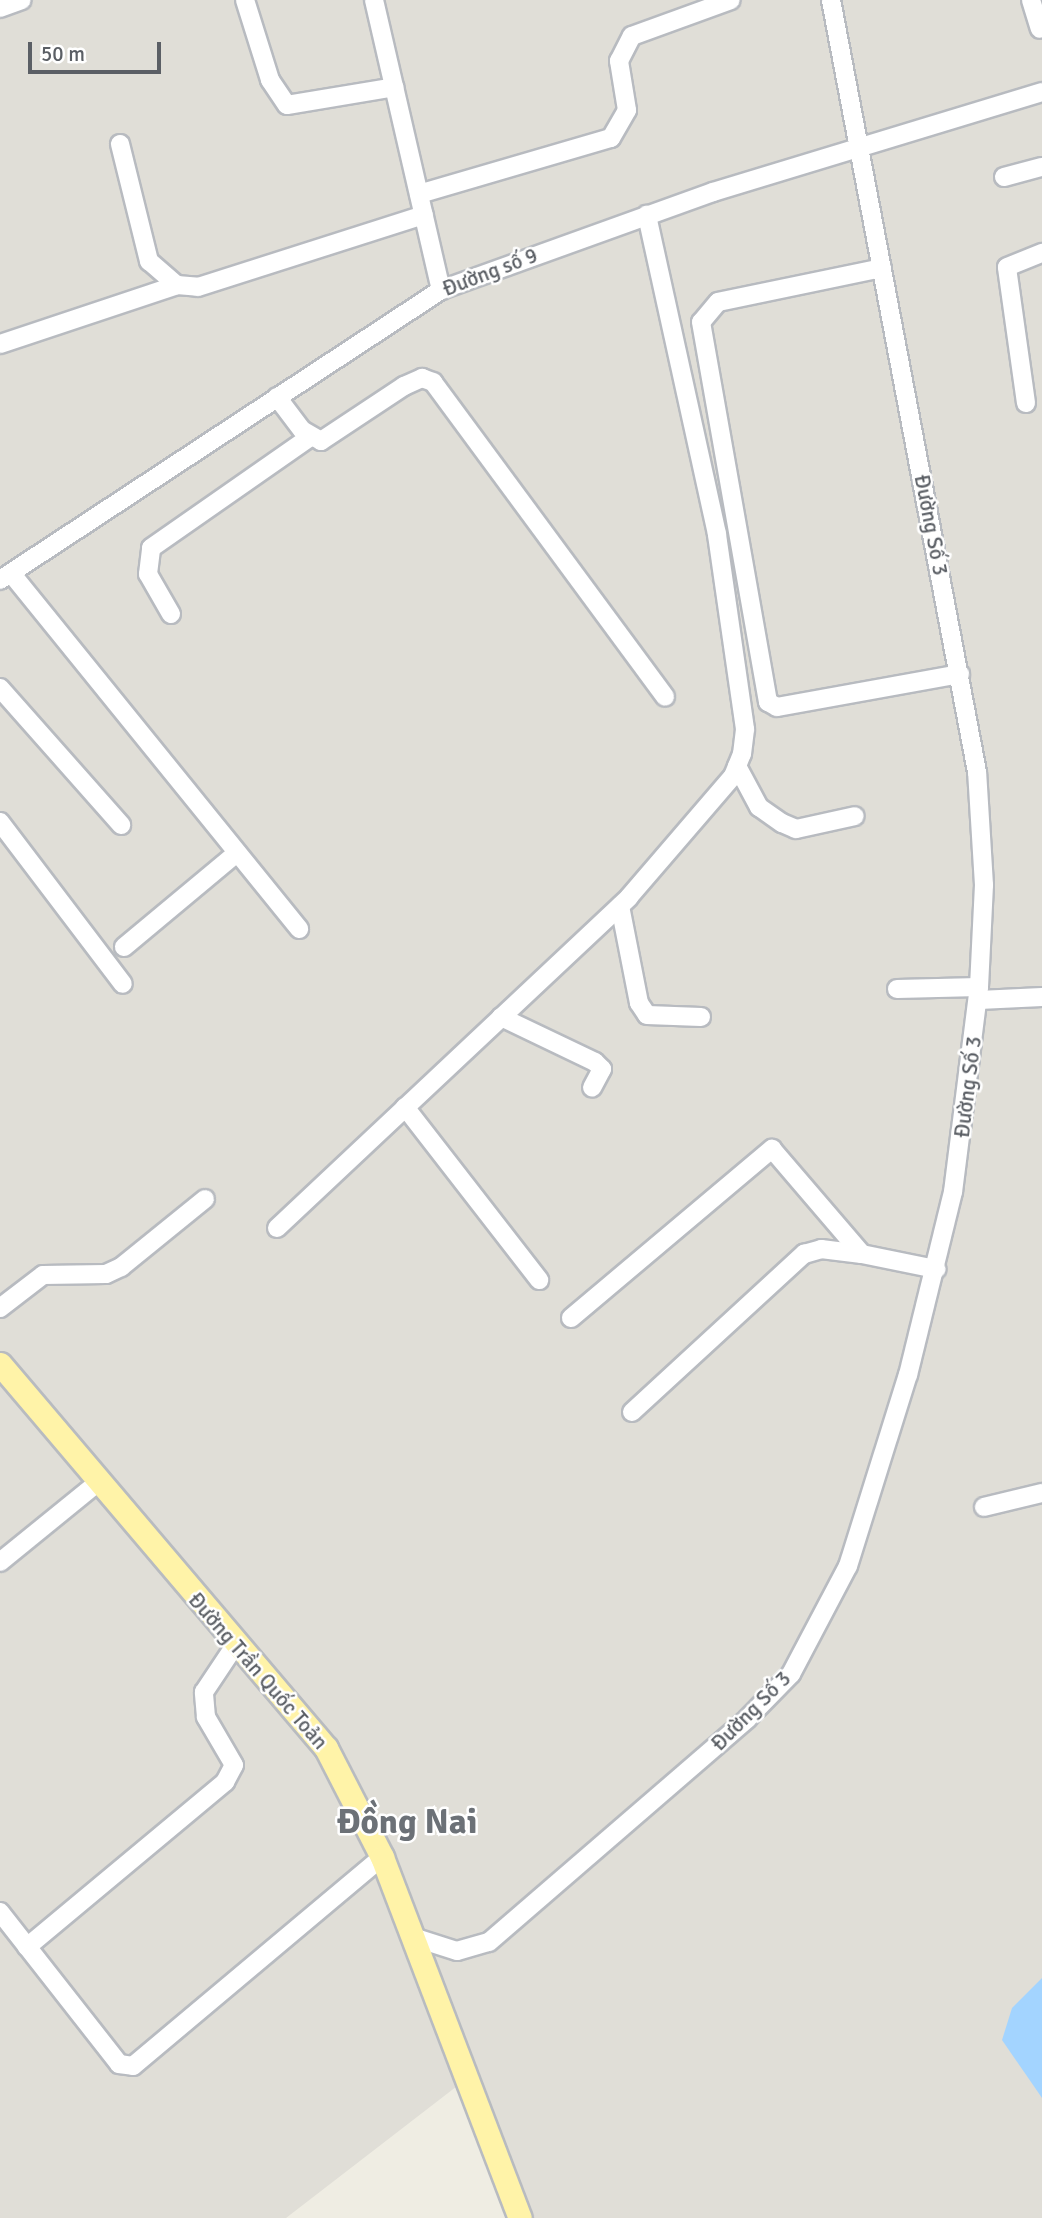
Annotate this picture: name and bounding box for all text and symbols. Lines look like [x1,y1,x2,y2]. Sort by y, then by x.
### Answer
scale bar [32,28,164,72]
text: 50 m [41,41,85,67]
street label: Đường số 9 [439,242,541,302]
street label: Đường Số 3 [909,472,953,578]
street label: Đường Số 3 [949,1035,987,1139]
street label: Đường Trần Quốc Toản [183,1587,333,1755]
street label: Đường Số 3 [706,1666,796,1756]
district label: Đồng Nai [337,1801,477,1843]

